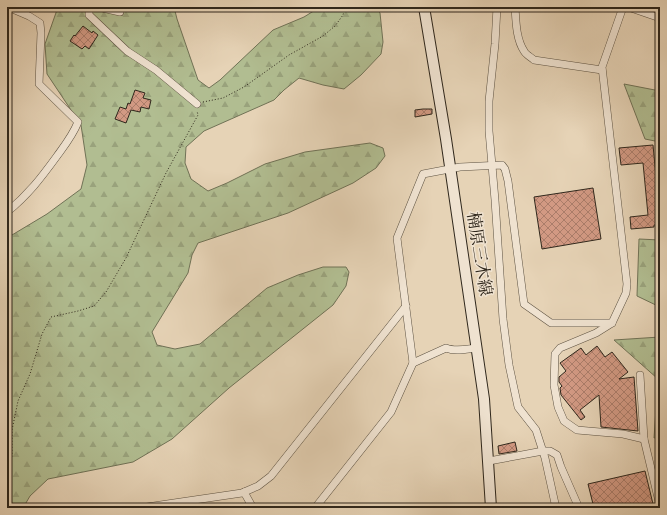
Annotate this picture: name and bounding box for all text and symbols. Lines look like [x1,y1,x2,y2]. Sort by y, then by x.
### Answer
street label: 楠原三木線 [461,210,497,298]

